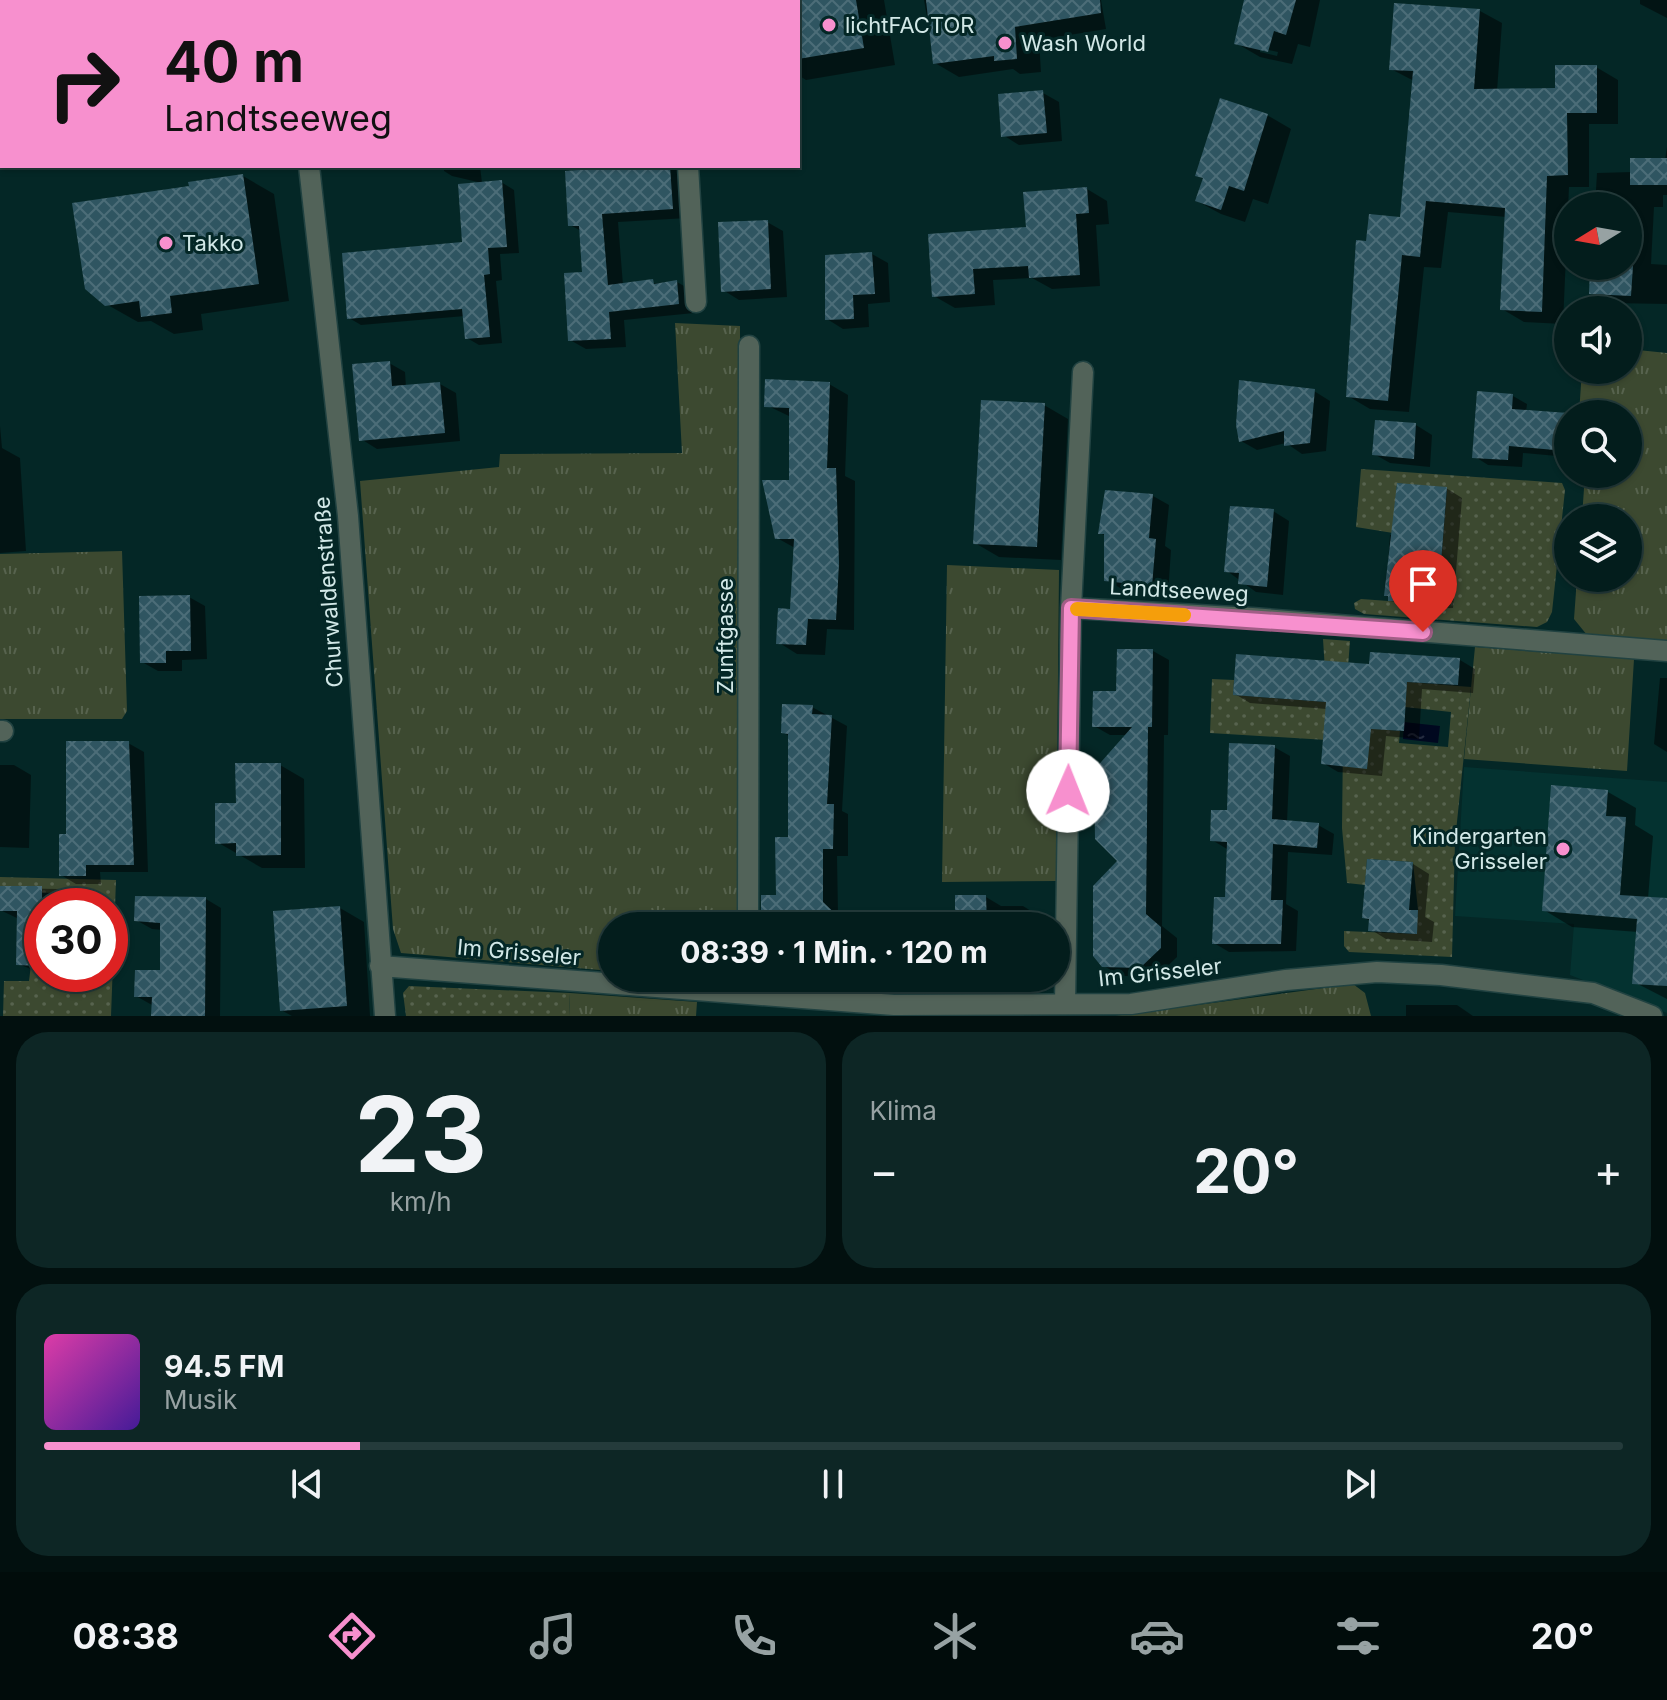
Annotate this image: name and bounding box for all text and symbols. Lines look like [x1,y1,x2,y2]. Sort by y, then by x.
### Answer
place label: lichtFACTOR [845,12,974,38]
marker: lichtFACTOR [820,16,838,34]
text: 40 m [164,28,304,96]
place label: Wash World [1021,30,1146,56]
icon: right [32,32,136,136]
marker: Wash World [996,34,1014,52]
text: Landtseeweg [164,96,392,140]
north arrow [1554,192,1642,280]
map controls [1554,192,1642,592]
place label: Takko [182,230,244,256]
marker: Takko [157,234,175,252]
button: sound [1554,296,1642,384]
button: search [1554,400,1642,488]
street label: Churwaldenstraße [308,496,348,688]
button: layers [1554,504,1642,592]
pin [1389,550,1457,632]
icon: arrive [1401,562,1445,606]
street label: Landtseeweg [1109,573,1249,607]
street label: Zunftgasse [712,578,738,694]
position arrow [1026,749,1110,833]
place label: Kindergarten Grisseler [1412,823,1547,874]
marker: Kindergarten Grisseler [1554,840,1572,858]
speed limit sign: 30 [24,888,128,992]
street label: Im Grisseler [456,934,582,970]
text: 08:39 · 1 Min. · 120 m [680,934,988,970]
street label: Im Grisseler [1097,953,1223,991]
text: 23 [354,1071,487,1197]
text: Klima [870,1095,937,1126]
text: 20° [1193,1135,1299,1207]
text: − [870,1144,899,1198]
text: + [1594,1144,1623,1198]
text: km/h [390,1186,452,1217]
text: 94.5 FM [164,1348,284,1384]
text: Musik [164,1384,237,1415]
icon: previous [285,1462,329,1506]
icon: pause [811,1462,855,1506]
icon: next [1338,1462,1382,1506]
icon: directions [324,1608,380,1664]
icon: music [525,1608,581,1664]
icon: phone [726,1608,782,1664]
icon: climate [927,1608,983,1664]
icon: car [1129,1608,1185,1664]
icon: filters [1330,1608,1386,1664]
text: 08:38 [73,1614,179,1658]
text: 20° [1531,1614,1594,1658]

